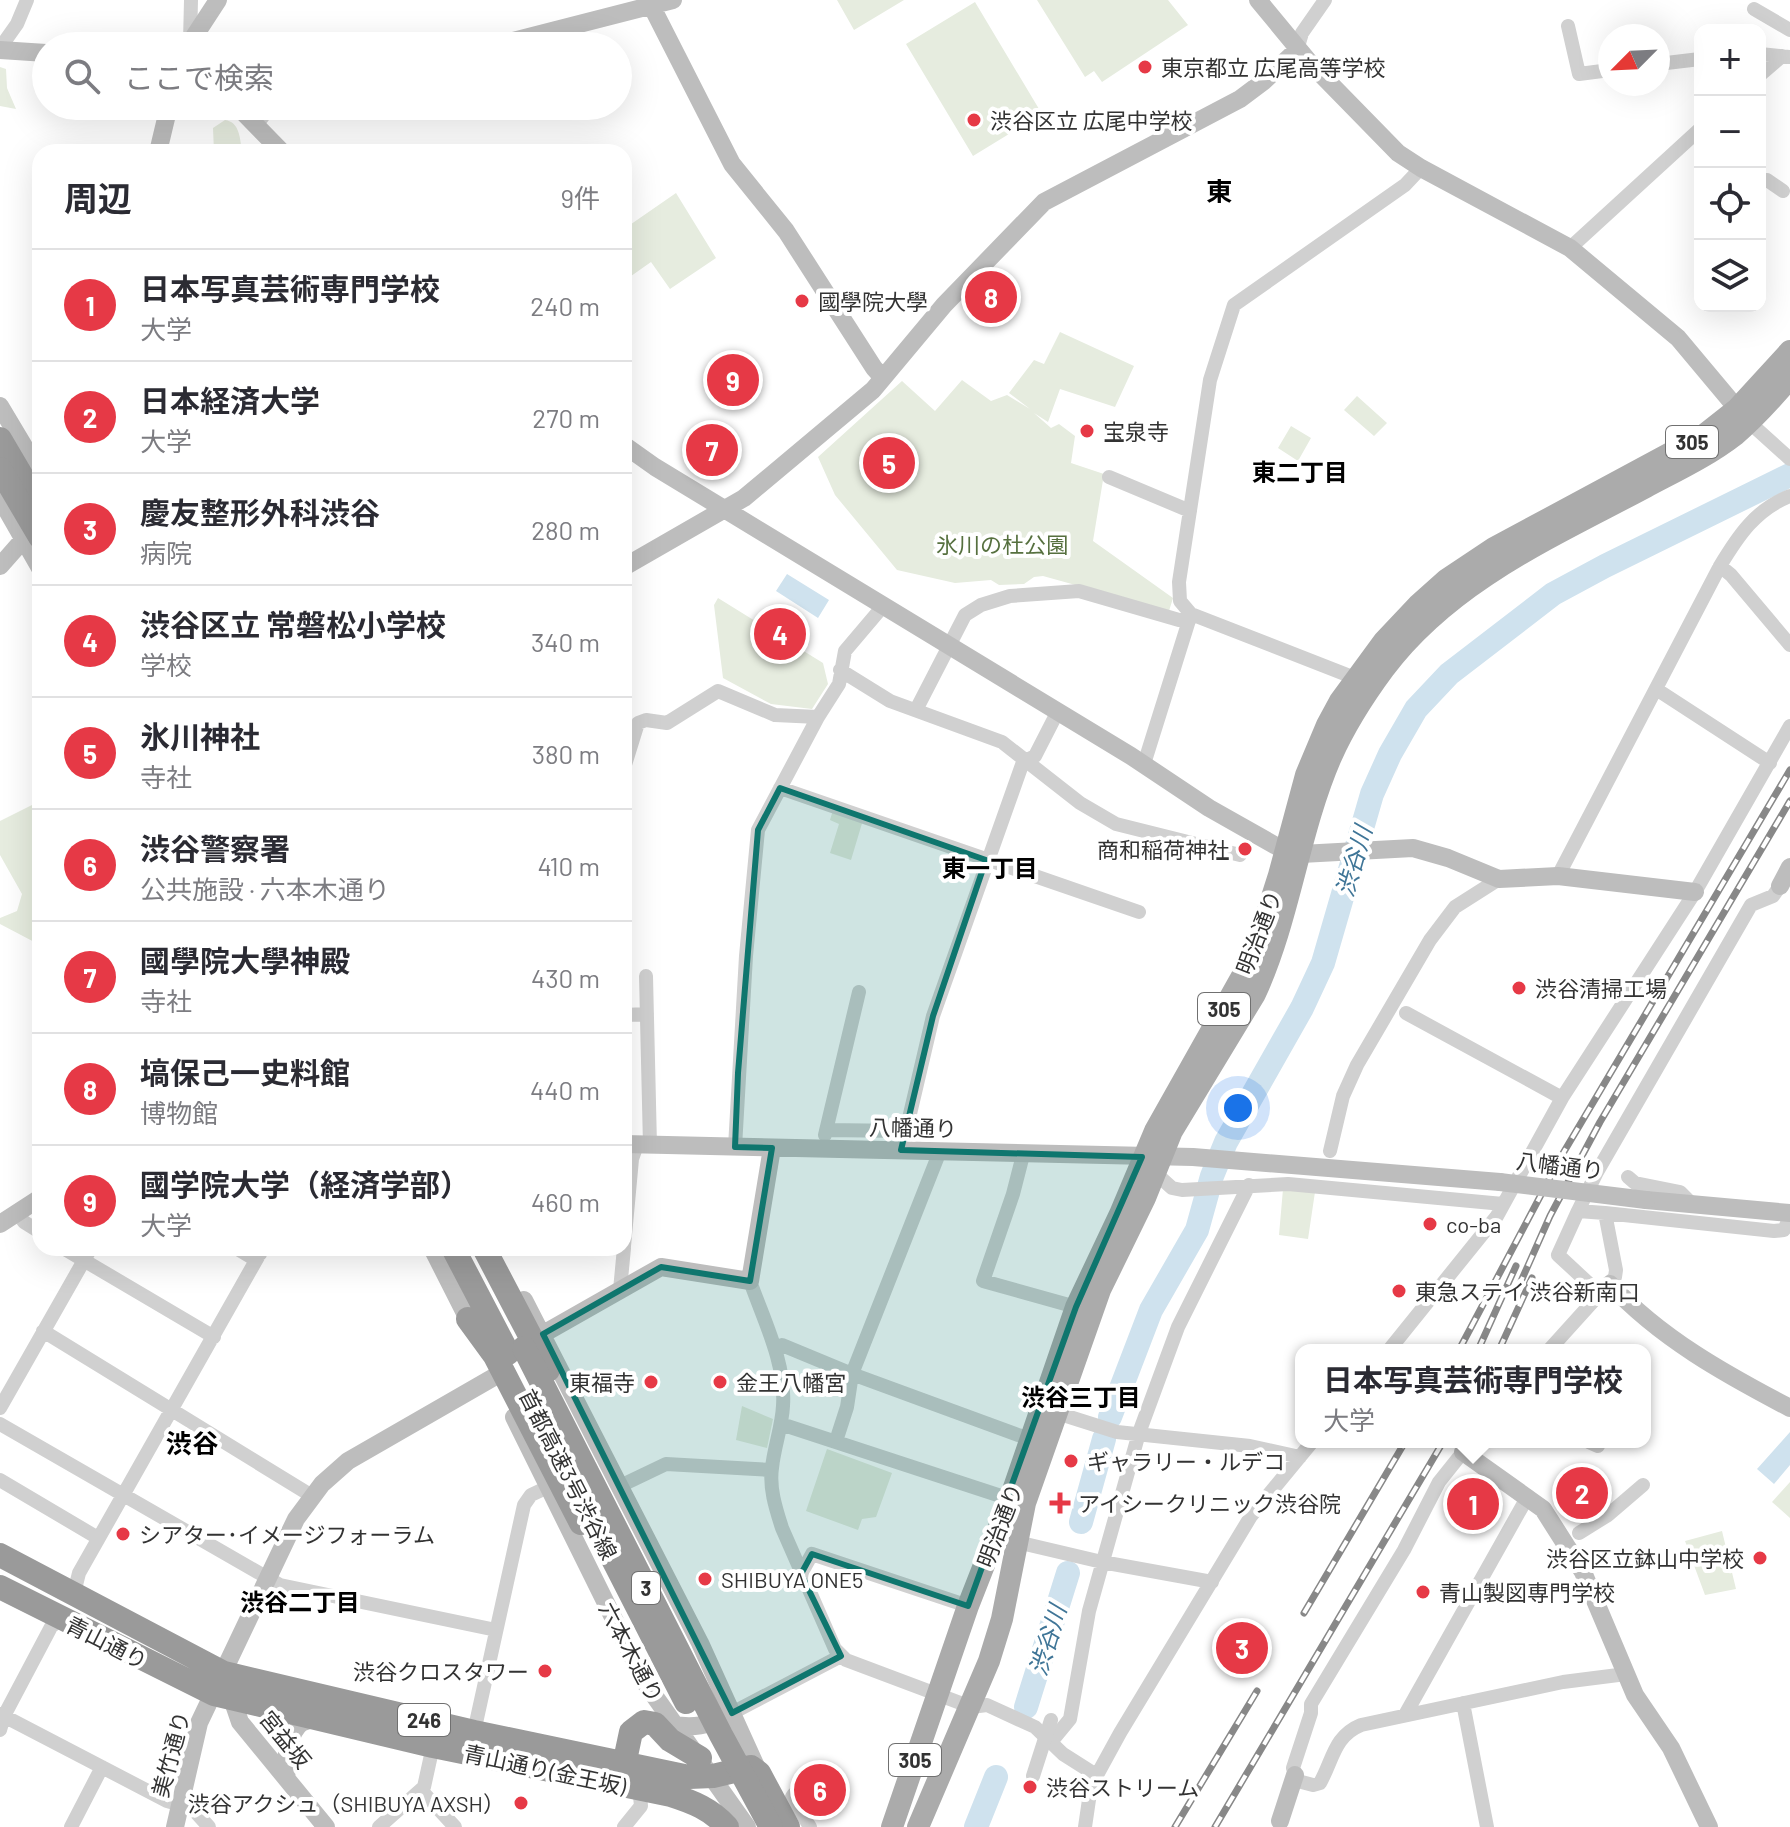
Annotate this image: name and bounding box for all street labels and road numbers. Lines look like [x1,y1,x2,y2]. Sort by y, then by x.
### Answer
road number: 305 [1666,426,1718,458]
street label: 明治通り [1230,886,1286,978]
road number: 305 [1198,993,1250,1025]
street label: 八幡通り [869,1113,957,1141]
street label: 八幡通り [1515,1147,1605,1183]
street label: 首都高速3号渋谷線 [515,1385,623,1563]
street label: 明治通り [971,1479,1027,1571]
road number: 3 [632,1572,660,1604]
street label: 六本木通り [595,1597,669,1707]
street label: 青山通り [62,1610,152,1674]
road number: 246 [398,1704,450,1736]
street label: 宮益坂 [255,1705,317,1773]
street label: 美竹通り [146,1708,194,1800]
street label: 青山通り(金王坂) [461,1739,629,1799]
road number: 305 [889,1744,941,1776]

